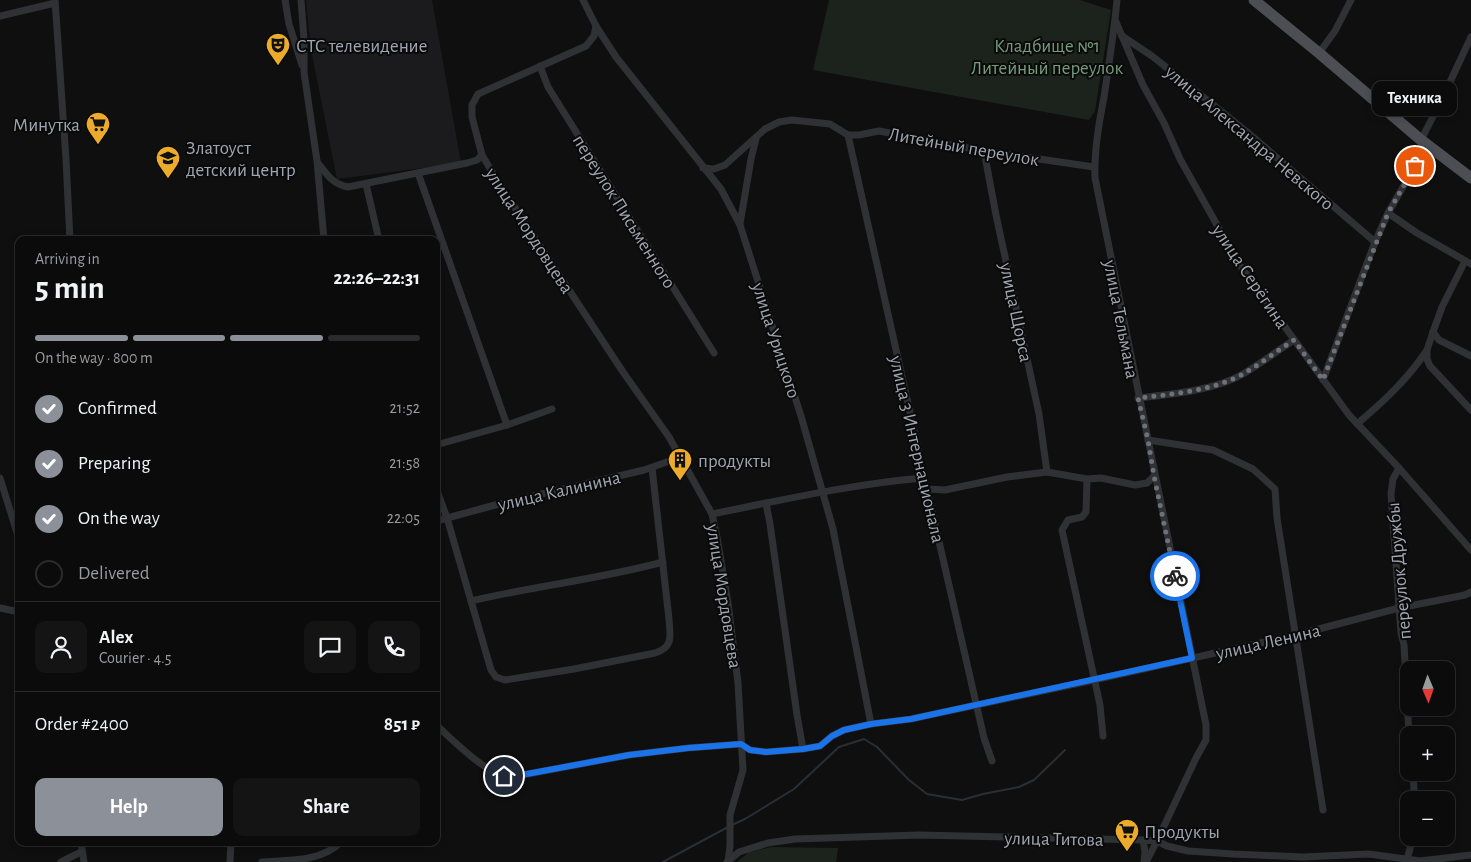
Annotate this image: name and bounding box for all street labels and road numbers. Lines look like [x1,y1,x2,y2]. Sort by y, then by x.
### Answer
street label: улица Александра Невского [1160,62,1337,214]
street label: Литейный переулок [887,125,1041,170]
street label: переулок Письменного [569,132,679,292]
street label: улица Мордовцева [480,164,577,297]
street label: улица Серёгина [1207,221,1292,333]
street label: улица Тельмана [1100,257,1141,381]
street label: улица Щорса [996,260,1035,364]
street label: улица Урицкого [748,279,803,401]
street label: улица 3 Интернационала [886,353,947,545]
street label: улица Калинина [495,468,623,515]
street label: переулок Дружбы [1384,502,1415,640]
street label: улица Мордовцева [703,522,744,670]
street label: улица Ленина [1213,621,1323,664]
street label: улица Титова [1003,829,1104,850]

